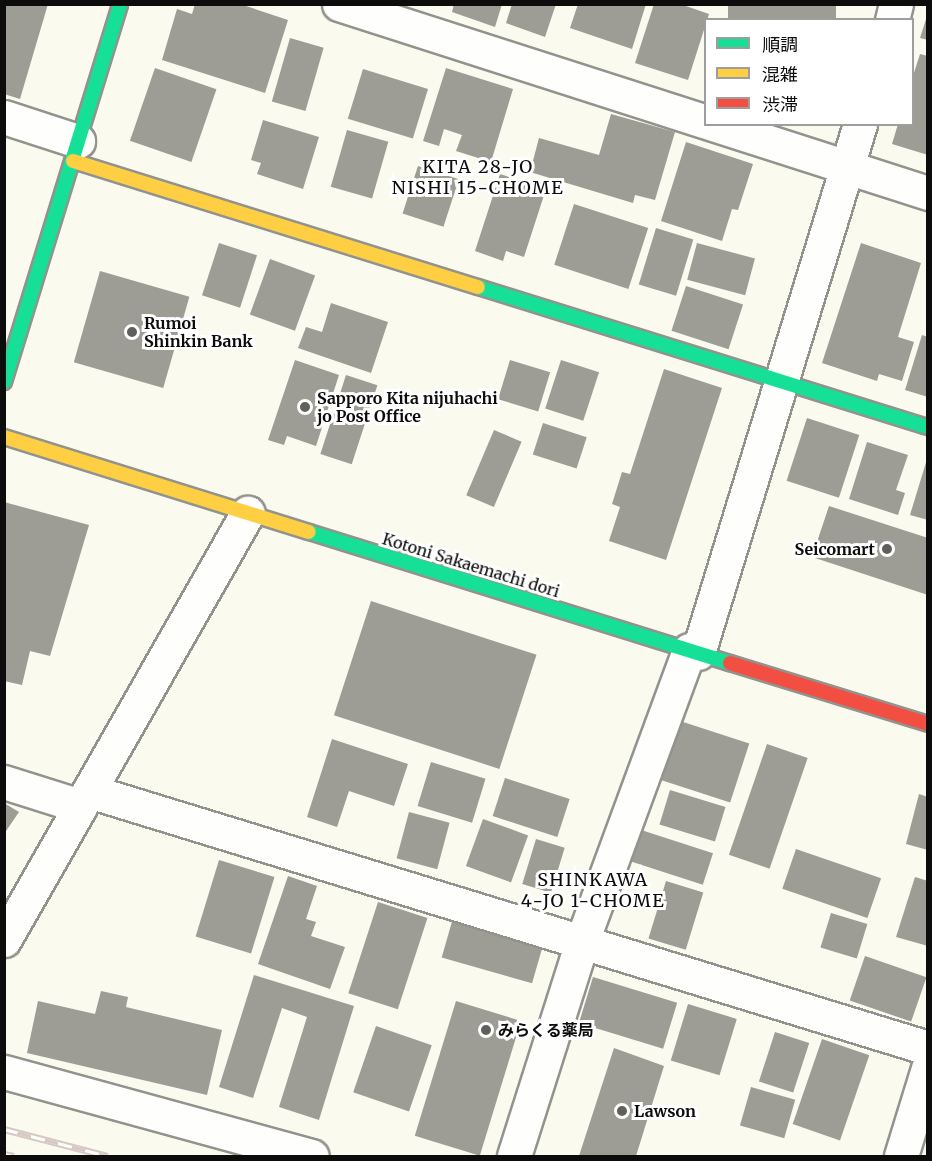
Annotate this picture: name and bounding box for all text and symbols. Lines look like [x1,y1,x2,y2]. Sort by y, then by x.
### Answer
legend [704,18,914,126]
text: 順調 [762,33,798,56]
text: 混雑 [762,63,798,86]
text: 渋滞 [762,93,798,116]
district label: KITA 28-JO NISHI 15-CHOME [392,157,564,200]
place label: Rumoi Shinkin Bank [144,313,253,351]
marker: Rumoi Shinkin Bank [125,325,139,339]
place label: Sapporo Kita nijuhachi jo Post Office [317,388,498,426]
marker: Sapporo Kita nijuhachi jo Post Office [298,400,312,414]
street label: Kotoni Sakaemachi dori [380,529,562,601]
place label: Seicomart [795,539,875,559]
marker: Seicomart [880,542,894,556]
district label: SHINKAWA 4-JO 1-CHOME [521,870,665,912]
place label: みらくる薬局 [498,1020,594,1040]
marker: みらくる薬局 [479,1023,493,1037]
place label: Lawson [634,1101,696,1121]
marker: Lawson [615,1104,629,1118]

